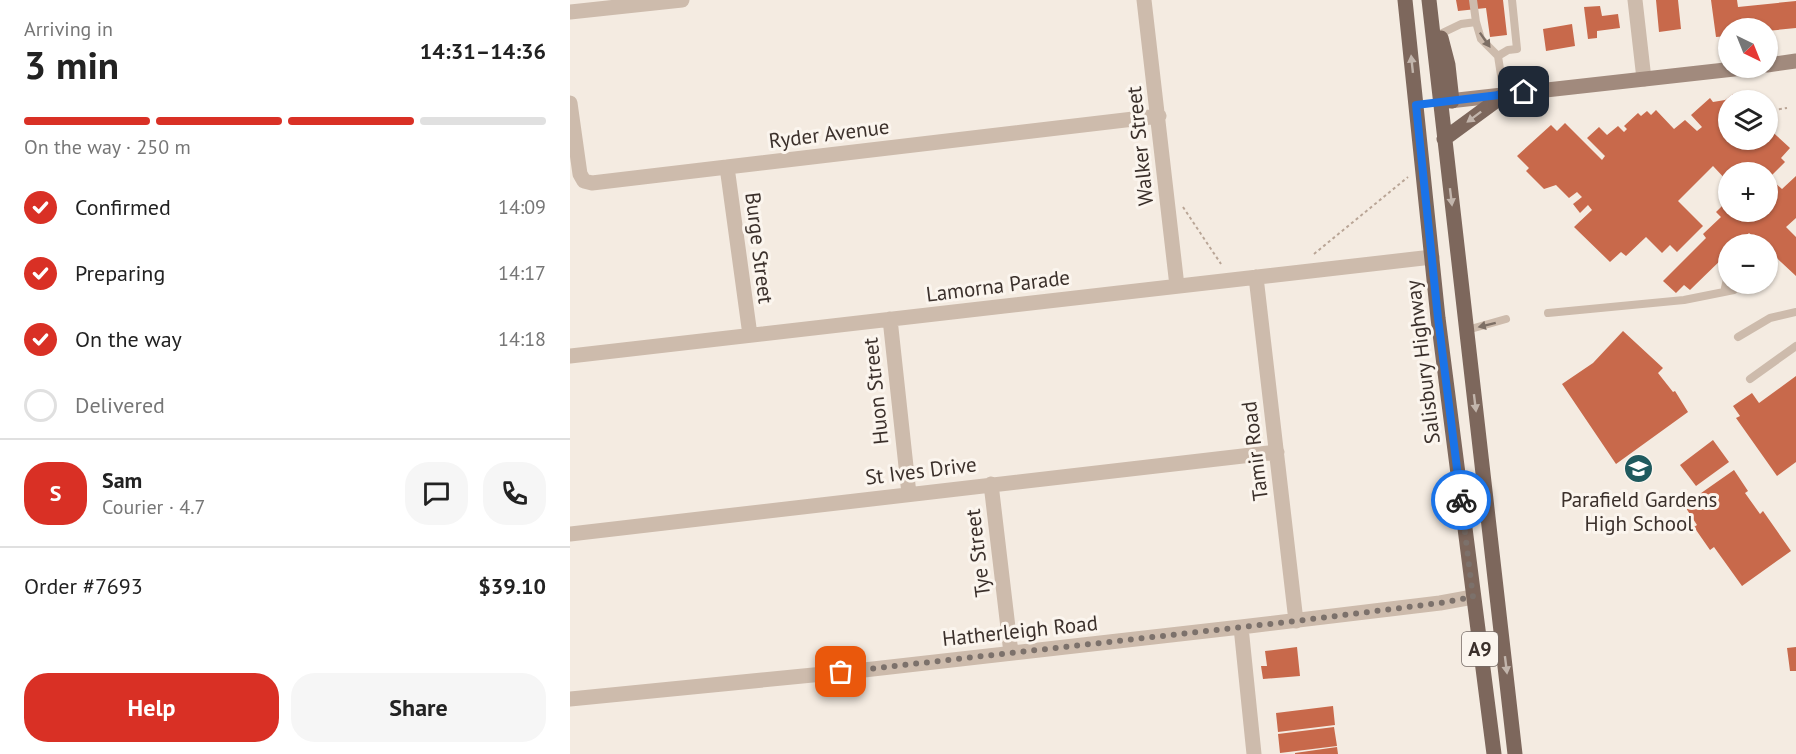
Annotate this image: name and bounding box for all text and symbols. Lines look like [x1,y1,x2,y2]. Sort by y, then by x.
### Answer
text: Arriving in [24,16,113,42]
north arrow [1718,18,1778,78]
map controls [1718,18,1778,294]
one-way arrow [1479,32,1491,48]
text: 14:31–14:36 [420,37,546,65]
text: 3 min [24,39,119,90]
one-way arrow [1407,54,1417,73]
pin [1498,66,1549,117]
icon: home [1507,75,1540,108]
street label: Walker Street [1120,85,1159,207]
button: layers [1718,90,1778,150]
one-way arrow [1467,111,1483,123]
street label: Ryder Avenue [767,113,891,154]
text: On the way · 250 m [24,134,191,160]
button: + [1718,162,1778,222]
one-way arrow [1446,188,1456,207]
icon: check [24,191,57,224]
street label: Burge Street [739,191,780,305]
text: Confirmed [75,193,171,221]
text: 14:09 [498,194,546,220]
button: − [1718,234,1778,294]
icon: check [24,257,57,290]
text: Preparing [75,259,165,287]
text: 14:17 [498,260,546,286]
street label: Lamorna Parade [924,263,1071,308]
street label: Salisbury Highway [1399,278,1446,445]
one-way arrow [1477,320,1496,330]
icon: check [24,323,57,356]
text: On the way [75,325,182,353]
text: 14:18 [498,326,546,352]
street label: Huon Street [856,336,895,446]
text: Delivered [75,391,165,419]
one-way arrow [1471,394,1480,413]
street label: Tamir Road [1235,400,1274,502]
street label: St Ives Drive [864,450,978,491]
school or university icon: Parafield Gardens High School [1623,453,1655,485]
button: chat [405,462,468,525]
button: phone [483,462,546,525]
text: Sam [102,466,142,494]
courier [1431,470,1491,530]
text: S [50,479,61,507]
icon: bike [1445,484,1478,517]
place label: Parafield Gardens High School [1561,486,1717,537]
text: Courier · 4.7 [102,494,205,520]
street label: Tye Street [959,508,996,599]
text: Order #7693 [24,572,143,600]
text: $39.10 [478,572,546,600]
street label: Hatherleigh Road [941,609,1099,652]
road number: A9 [1462,632,1498,666]
pin [815,646,866,697]
icon: bag [824,655,857,688]
one-way arrow [1501,656,1511,675]
button: Help [24,673,279,742]
button: Share [291,673,546,742]

